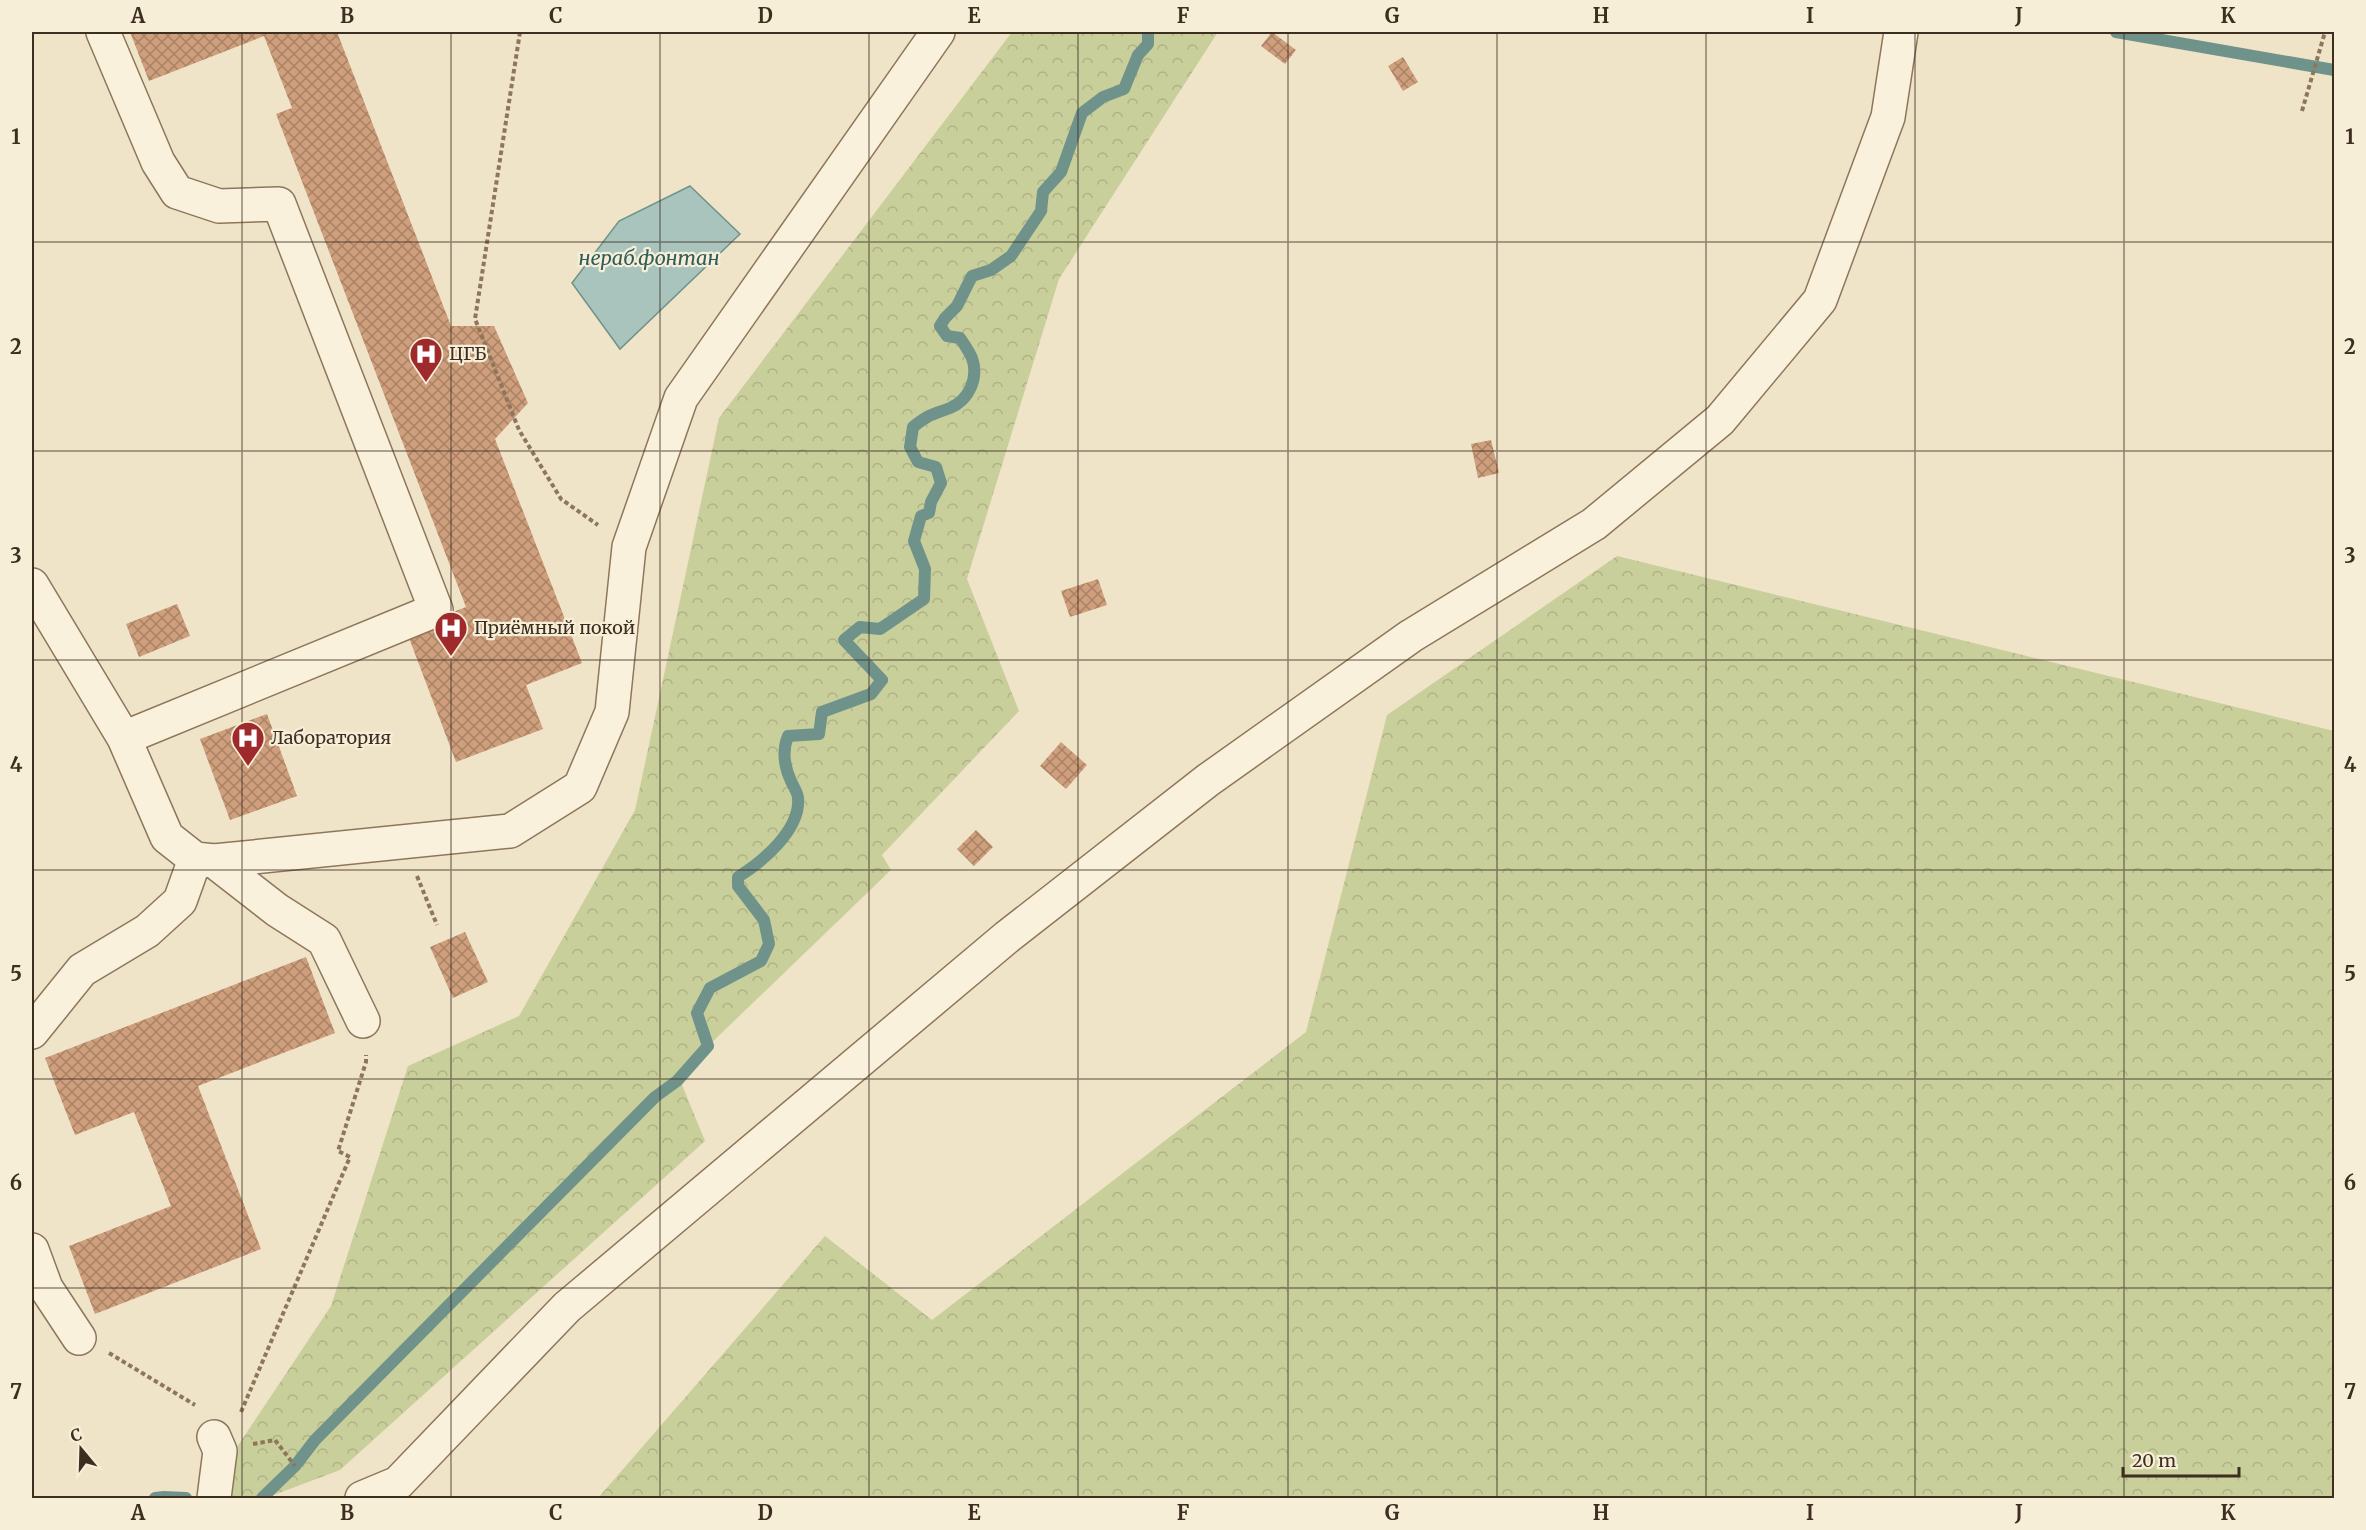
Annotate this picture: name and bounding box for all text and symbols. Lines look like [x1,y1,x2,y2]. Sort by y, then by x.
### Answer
text: A [130,3,146,28]
text: B [340,3,354,28]
text: C [549,3,563,28]
text: D [757,3,773,28]
text: E [967,3,981,28]
text: F [1177,3,1190,28]
text: G [1385,3,1400,28]
text: H [1593,3,1609,28]
text: I [1806,3,1814,28]
text: J [2014,3,2023,28]
text: K [2221,3,2236,28]
text: 1 [11,124,21,149]
text: 1 [2345,124,2355,149]
water label: нераб.фонтан [579,245,719,270]
text: 2 [10,334,22,359]
text: 2 [2344,334,2356,359]
hospital icon: ЦГБ [408,336,444,383]
place label: ЦГБ [449,342,487,365]
text: 3 [10,543,22,568]
text: 3 [2344,543,2356,568]
hospital icon: Приёмный покой [433,610,469,657]
place label: Приёмный покой [474,616,635,639]
hospital icon: Лаборатория [230,720,266,767]
place label: Лаборатория [271,726,391,749]
text: 4 [10,752,23,777]
text: 4 [2344,752,2357,777]
text: 5 [10,961,22,986]
text: 5 [2344,961,2356,986]
text: 6 [10,1170,22,1195]
text: 6 [2344,1170,2356,1195]
text: 7 [10,1379,22,1404]
text: 7 [2344,1379,2356,1404]
north arrow [51,1419,111,1479]
text: С [68,1424,84,1446]
scale bar [2123,1440,2238,1478]
text: 20 m [2132,1449,2176,1472]
text: A [130,1500,146,1525]
text: B [340,1500,354,1525]
text: C [549,1500,563,1525]
text: D [757,1500,773,1525]
text: E [967,1500,981,1525]
text: F [1177,1500,1190,1525]
text: G [1385,1500,1400,1525]
text: H [1593,1500,1609,1525]
text: I [1806,1500,1814,1525]
text: J [2014,1500,2023,1525]
text: K [2221,1500,2236,1525]

